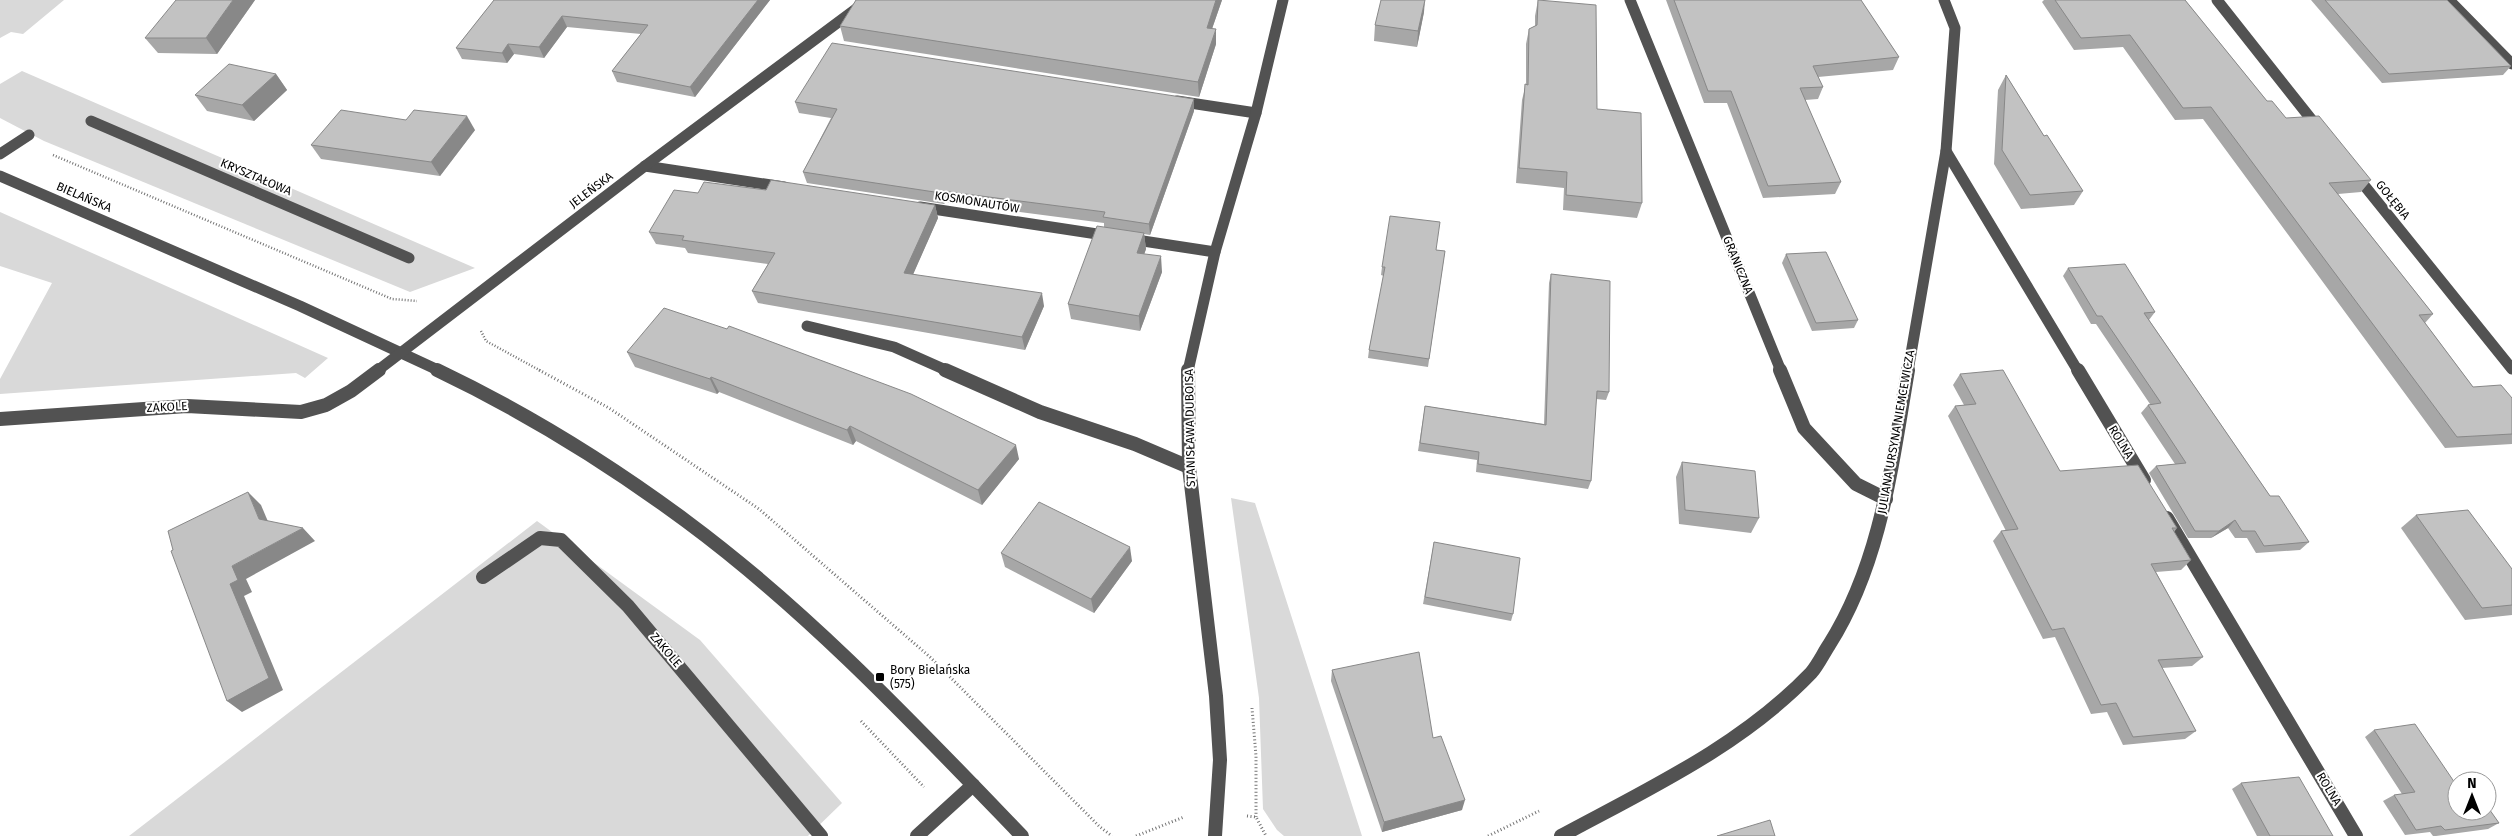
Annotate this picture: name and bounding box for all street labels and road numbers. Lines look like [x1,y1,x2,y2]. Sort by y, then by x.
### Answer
street label: KRYSZTAŁOWA [218,156,294,198]
street label: JELEŃSKA [566,168,616,211]
street label: BIELAŃSKA [54,178,114,215]
street label: GOŁĘBIA [2373,178,2413,222]
street label: KOSMONAUTÓW [933,187,1021,216]
street label: GRANICZNA [1720,234,1756,296]
street label: JULIANA URSYNA NIEMCEWICZA [1875,349,1917,515]
street label: STANISŁAWA DUBOISA [1182,369,1198,487]
street label: ZAKOLE [146,399,188,415]
street label: ROLNA [2106,423,2136,461]
street label: ZAKOLE [648,630,684,670]
street label: ROLNA [2314,770,2344,808]

